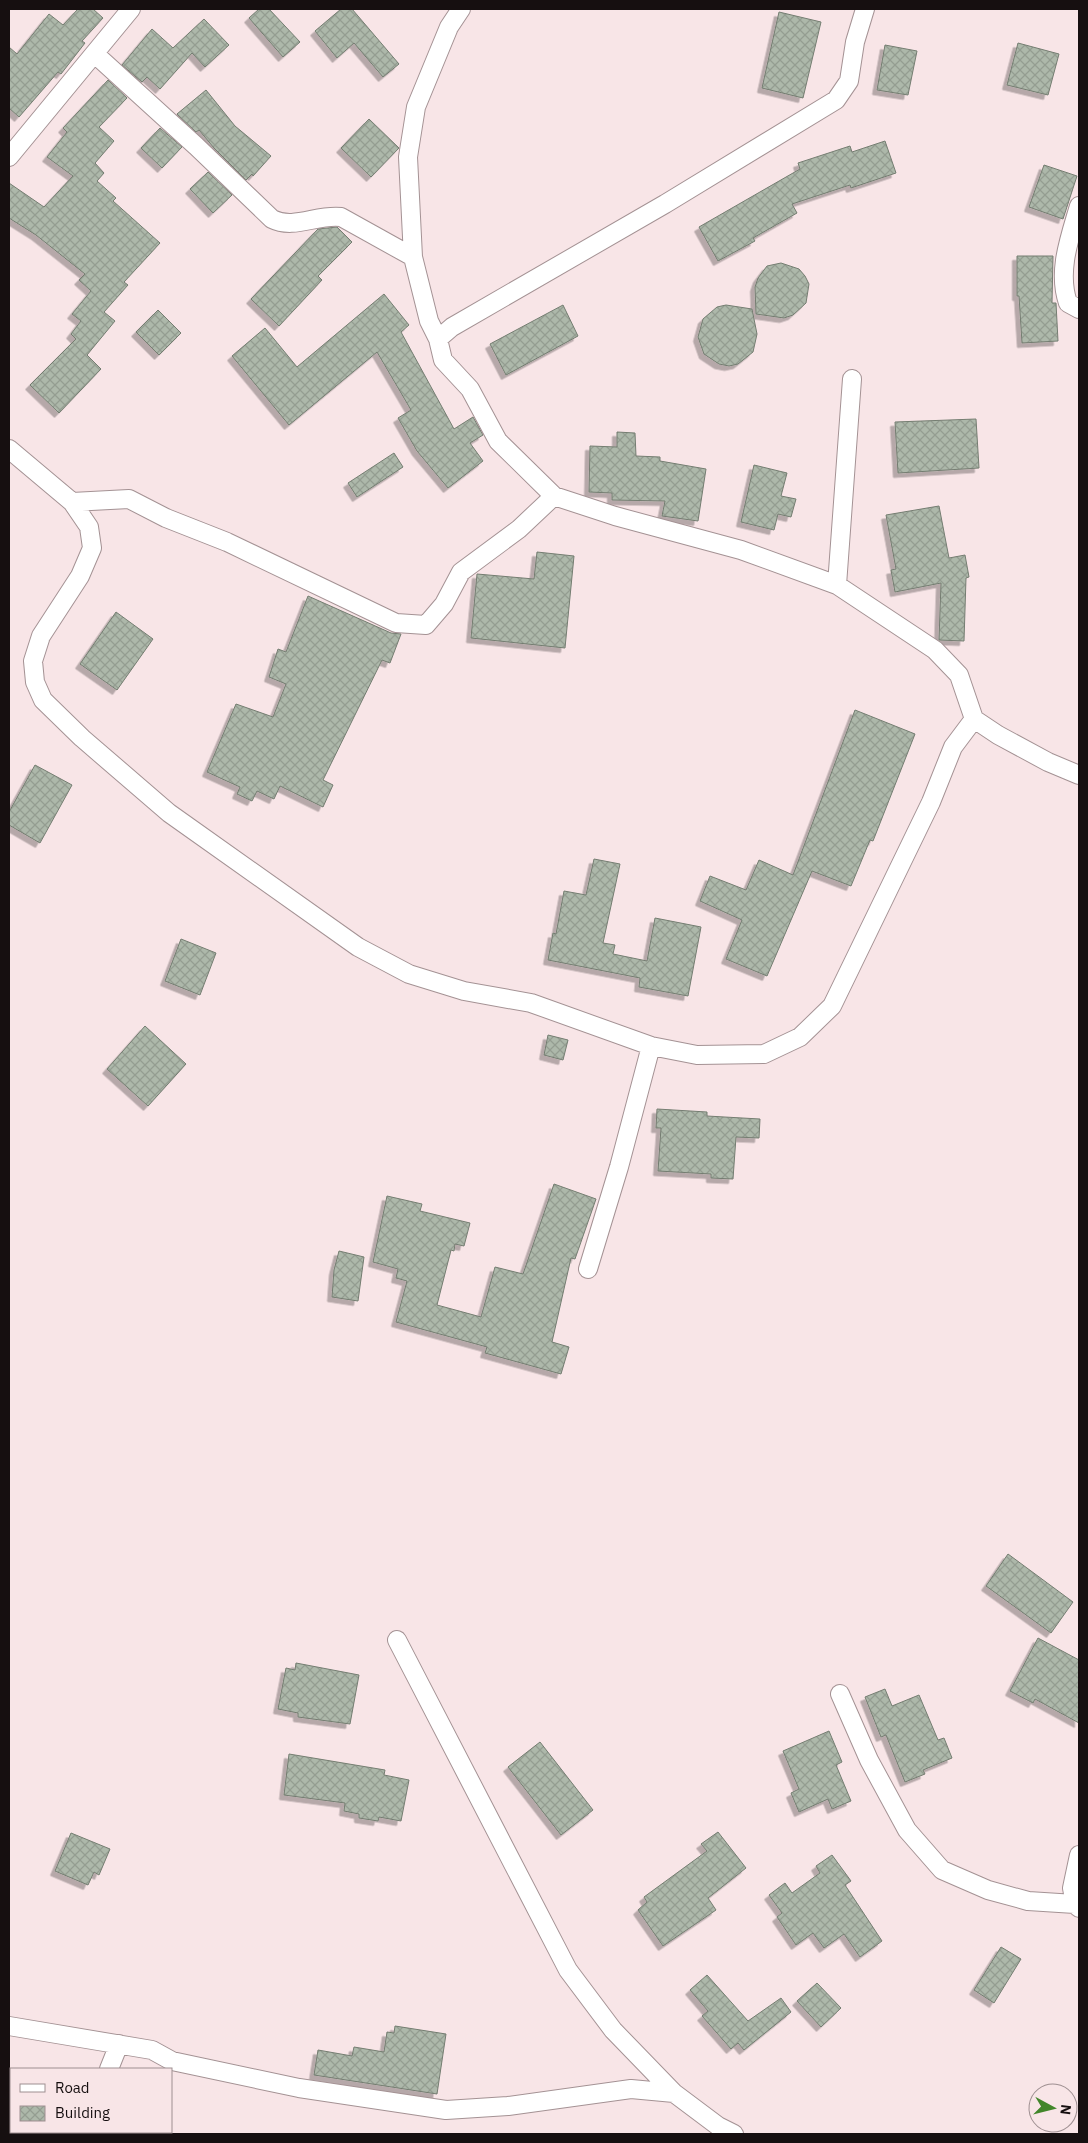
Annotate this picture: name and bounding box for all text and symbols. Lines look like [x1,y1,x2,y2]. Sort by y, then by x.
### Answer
legend [10,2068,172,2133]
text: Road [55,2078,90,2097]
north arrow [1028,2083,1078,2133]
text: Building [55,2103,110,2122]
text: N [1056,2103,1075,2116]

